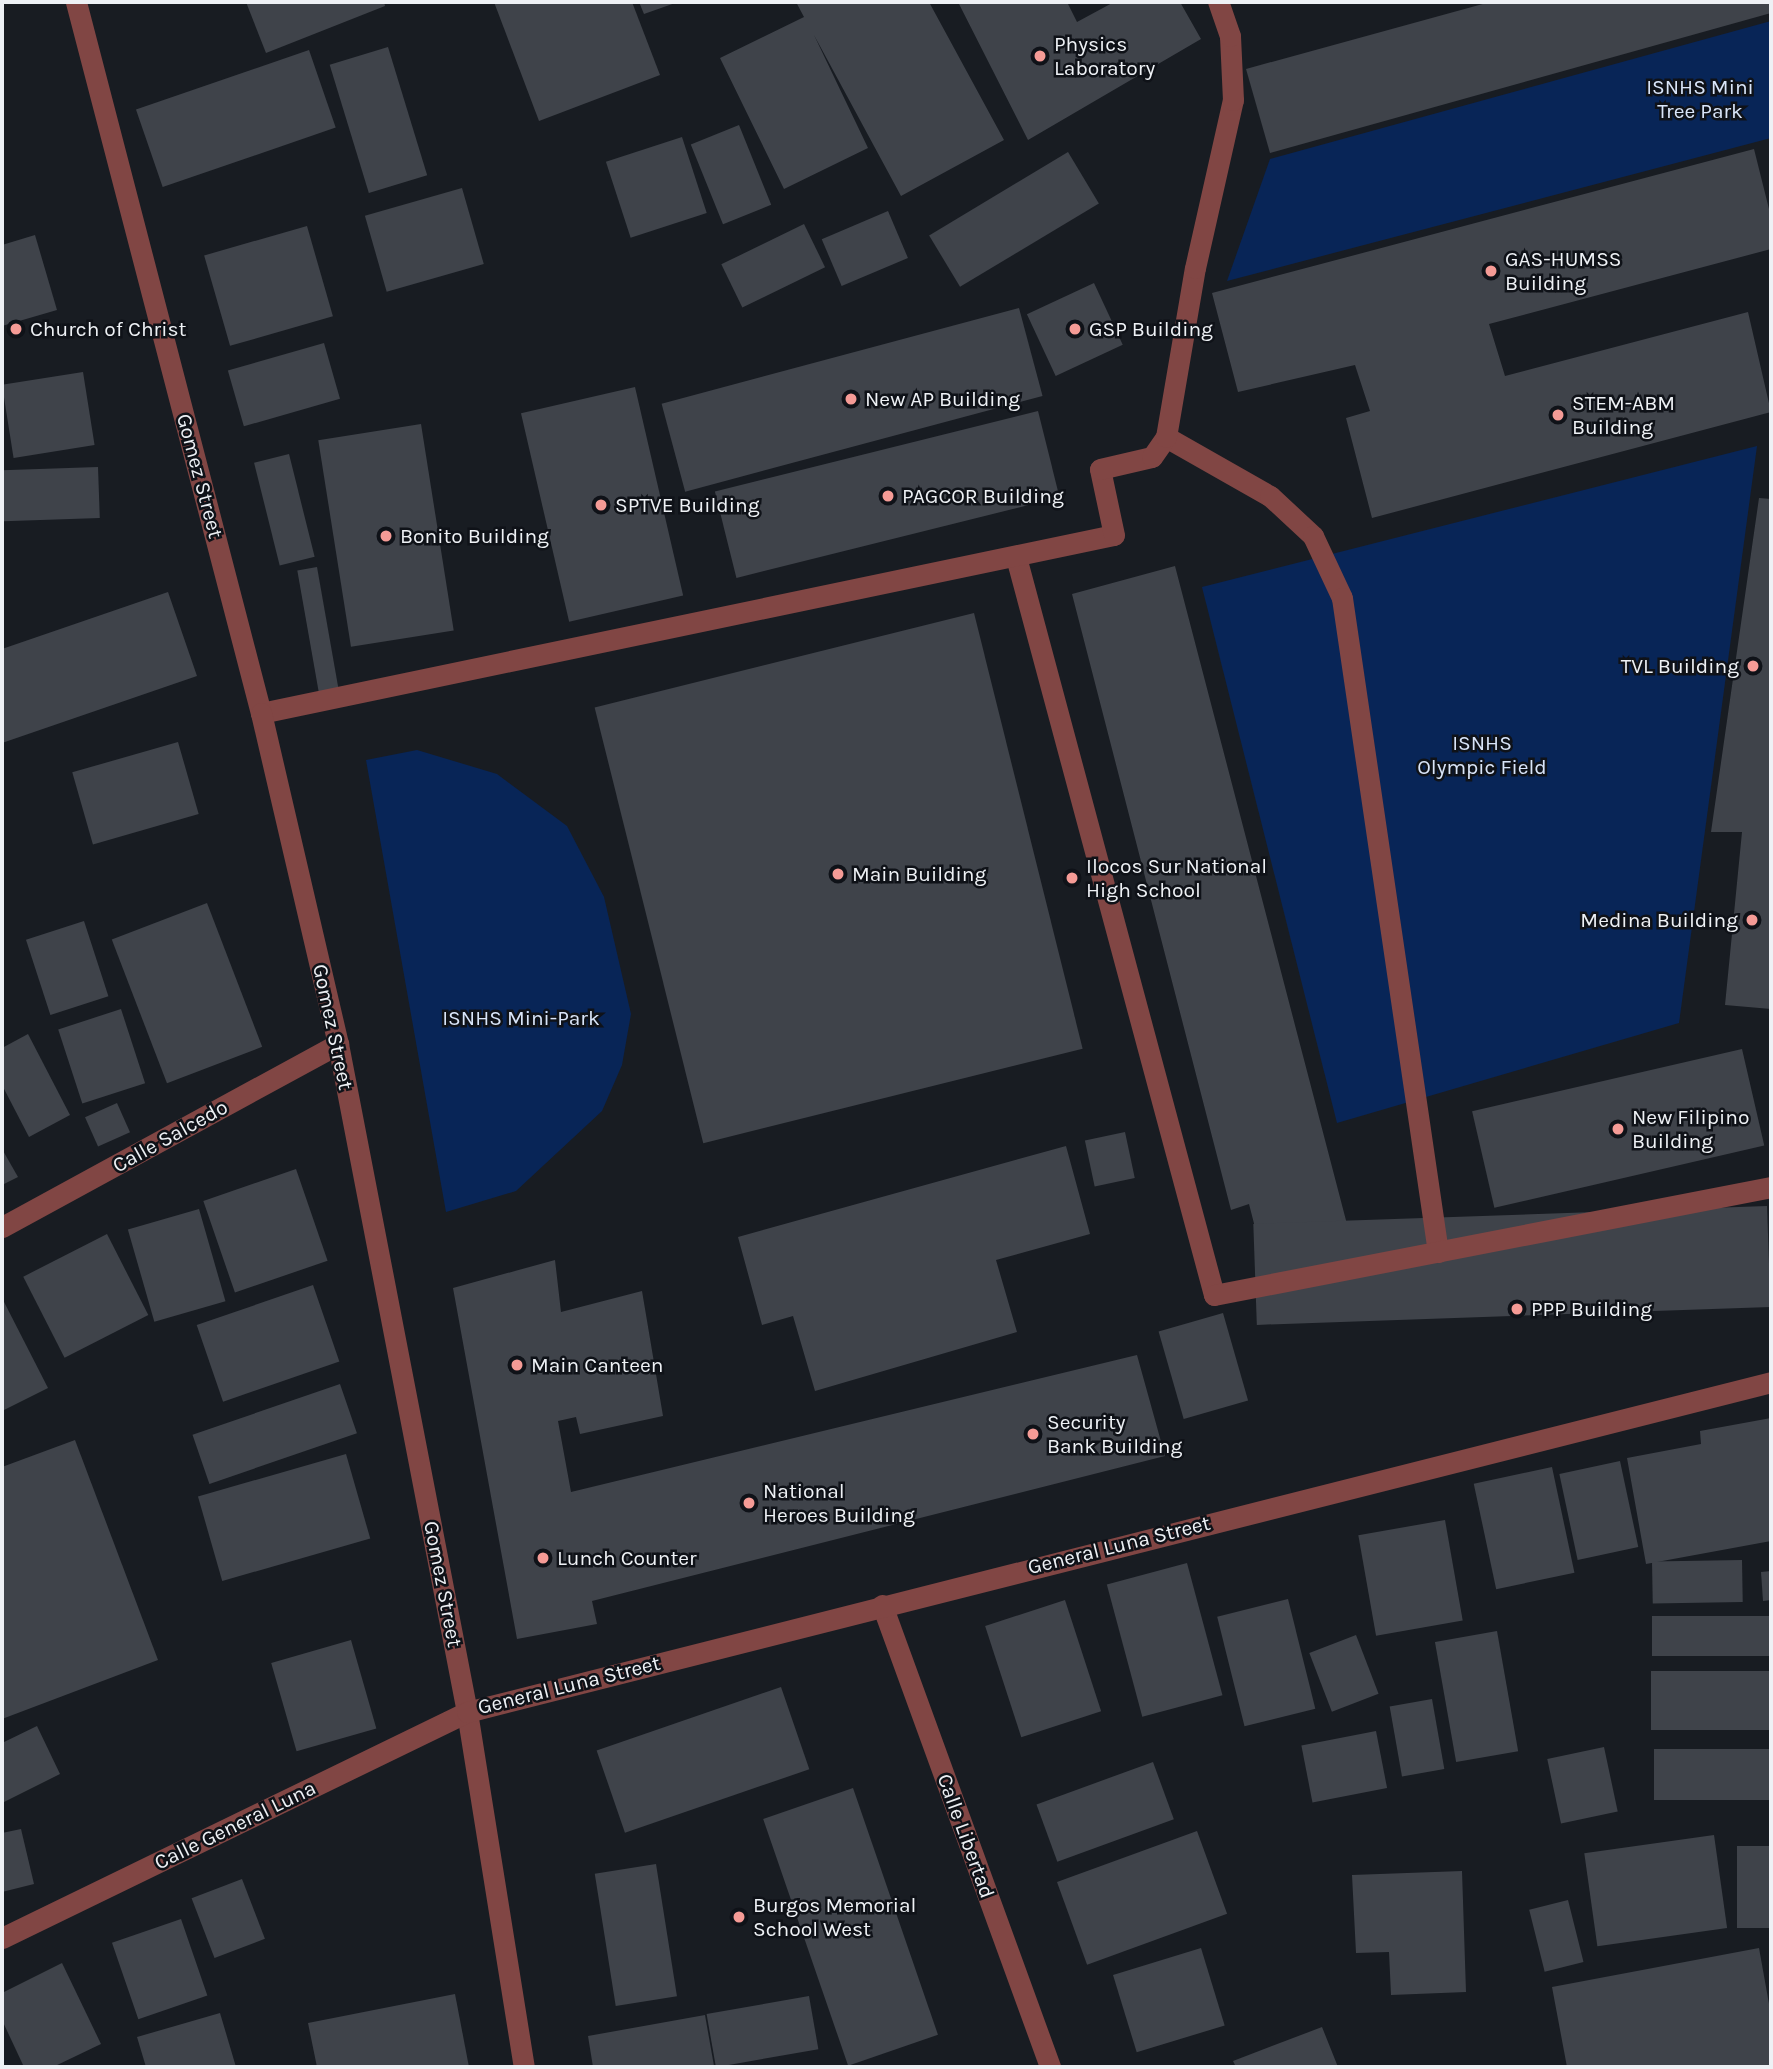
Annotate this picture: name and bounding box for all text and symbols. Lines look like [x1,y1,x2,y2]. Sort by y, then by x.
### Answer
place label: Physics Laboratory [1054,31,1155,81]
marker: Physics Laboratory [1032,48,1048,64]
park label: ISNHS Mini Tree Park [1646,74,1754,124]
place label: GAS-HUMSS Building [1505,246,1622,296]
marker: GAS-HUMSS Building [1483,263,1499,279]
place label: Church of Christ [30,316,186,342]
place label: GSP Building [1089,316,1213,342]
marker: Church of Christ [8,321,24,337]
marker: GSP Building [1067,321,1083,337]
place label: New AP Building [865,386,1020,412]
place label: STEM-ABM Building [1572,390,1675,440]
marker: New AP Building [843,391,859,407]
marker: STEM-ABM Building [1550,407,1566,423]
street label: Gomez Street [171,411,229,541]
place label: PAGCOR Building [902,483,1064,509]
marker: PAGCOR Building [880,488,896,504]
place label: SPTVE Building [615,492,760,518]
marker: SPTVE Building [593,497,609,513]
place label: Bonito Building [400,523,549,549]
marker: Bonito Building [378,528,394,544]
place label: TVL Building [1621,653,1739,679]
marker: TVL Building [1745,658,1761,674]
park label: ISNHS Olympic Field [1417,730,1547,780]
place label: Ilocos Sur National High School [1086,853,1267,903]
place label: Main Building [852,861,986,887]
marker: Main Building [830,866,846,882]
marker: Ilocos Sur National High School [1064,870,1080,886]
place label: Medina Building [1580,907,1738,933]
marker: Medina Building [1744,912,1760,928]
street label: Gomez Street [307,962,359,1092]
park label: ISNHS Mini-Park [442,1005,600,1031]
street label: Calle Salcedo [108,1094,232,1178]
place label: New Filipino Building [1632,1104,1749,1154]
marker: New Filipino Building [1610,1121,1626,1137]
place label: PPP Building [1531,1296,1652,1322]
marker: PPP Building [1509,1301,1525,1317]
place label: Main Canteen [531,1352,664,1378]
marker: Main Canteen [509,1357,525,1373]
place label: Security Bank Building [1047,1409,1182,1459]
marker: Security Bank Building [1025,1426,1041,1442]
place label: National Heroes Building [763,1478,915,1528]
marker: National Heroes Building [741,1495,757,1511]
street label: General Luna Street [1025,1510,1213,1580]
street label: Gomez Street [418,1519,468,1649]
place label: Lunch Counter [557,1545,697,1571]
marker: Lunch Counter [535,1550,551,1566]
street label: General Luna Street [475,1650,663,1720]
street label: Calle Libertad [932,1770,1000,1902]
street label: Calle General Luna [150,1775,320,1875]
place label: Burgos Memorial School West [753,1892,916,1942]
marker: Burgos Memorial School West [731,1909,747,1925]

